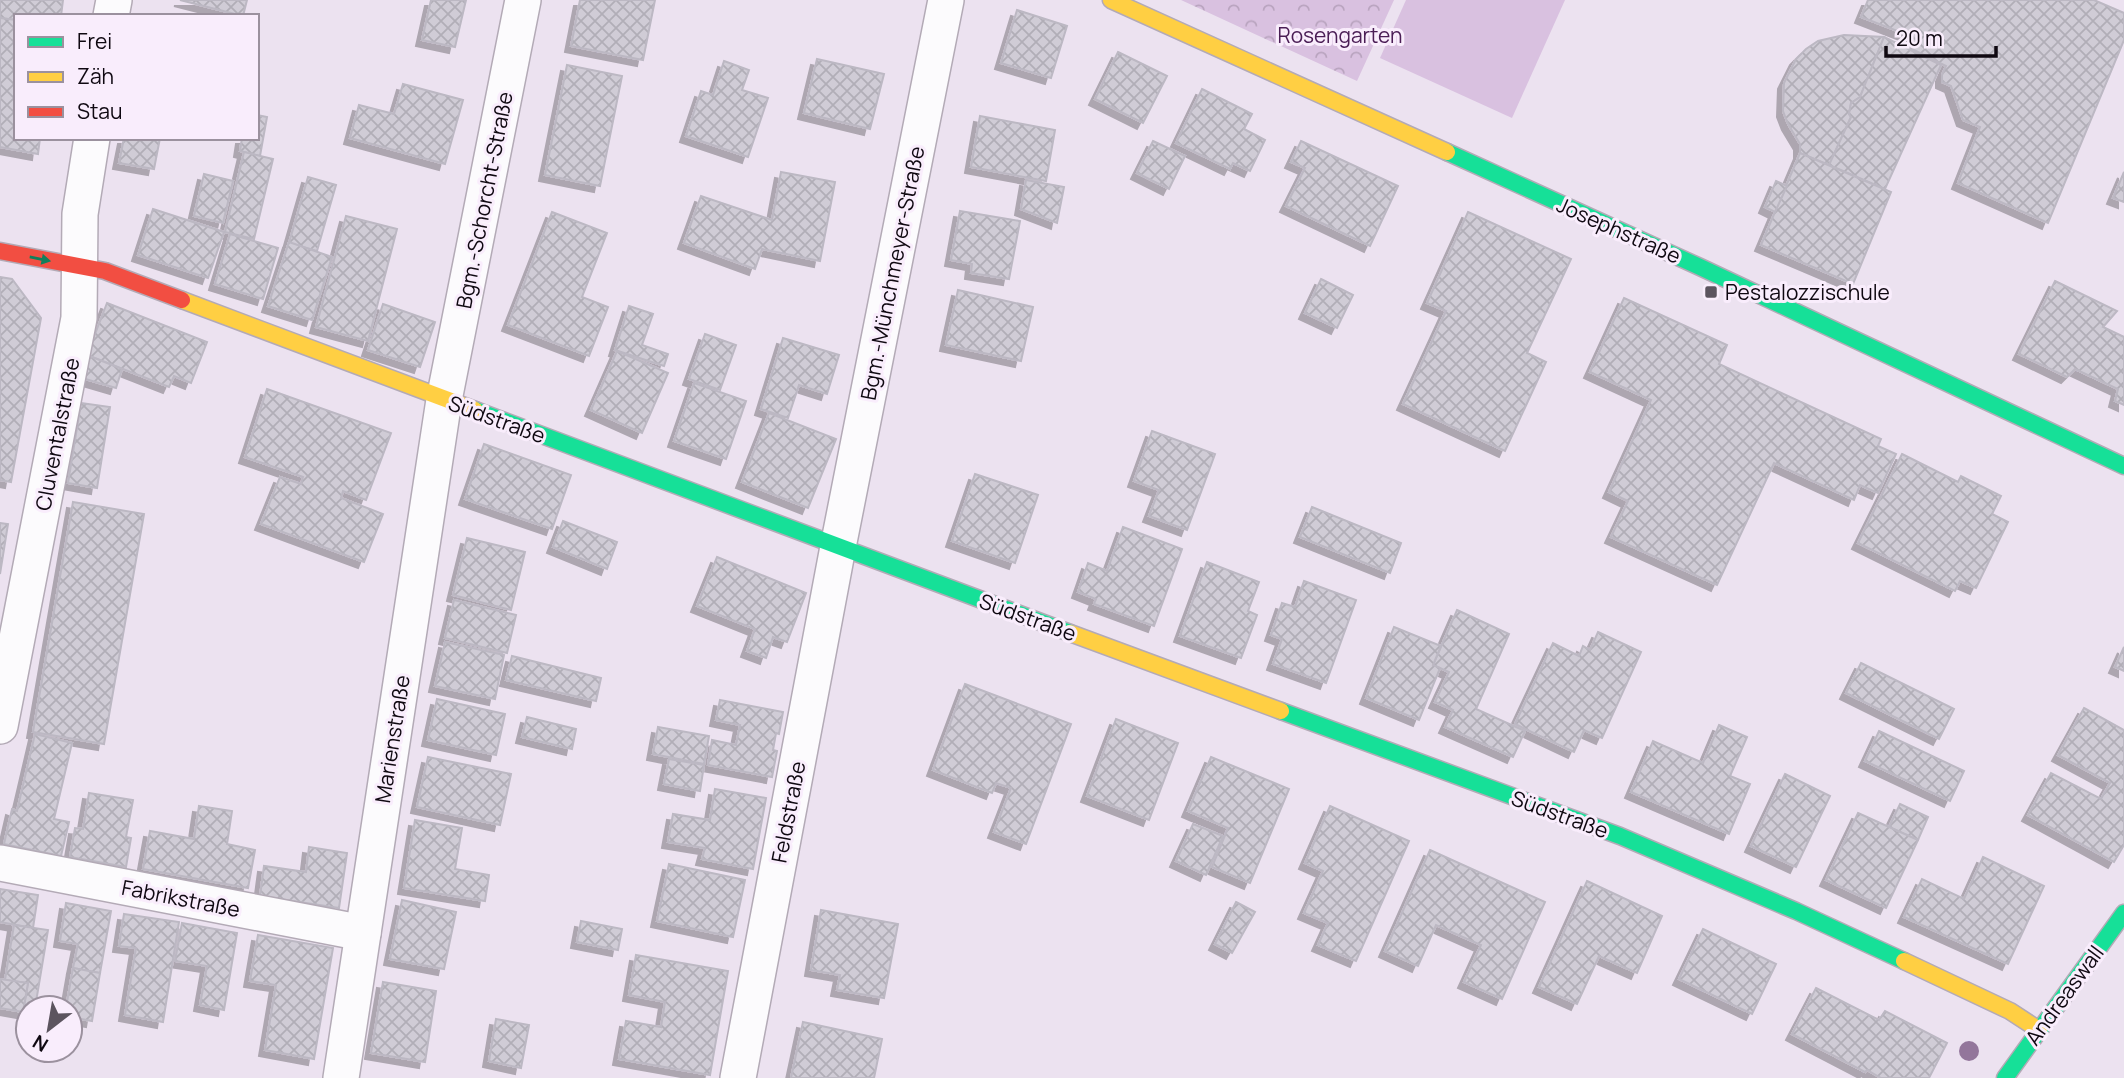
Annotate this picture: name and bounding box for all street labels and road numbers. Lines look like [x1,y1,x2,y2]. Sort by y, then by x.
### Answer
street label: Bgm.-Schorcht-Straße [449,89,519,311]
street label: Bgm.-Münchmeyer-Straße [854,144,930,402]
street label: Josephstraße [1553,190,1685,270]
street label: Cluventalstraße [28,355,86,513]
street label: Südstraße [445,389,549,449]
street label: Südstraße [976,587,1080,647]
street label: Marienstraße [368,673,416,805]
street label: Feldstraße [764,759,812,865]
street label: Südstraße [1508,784,1612,844]
street label: Fabrikstraße [119,873,243,923]
street label: Andreaswall [2018,940,2110,1050]

